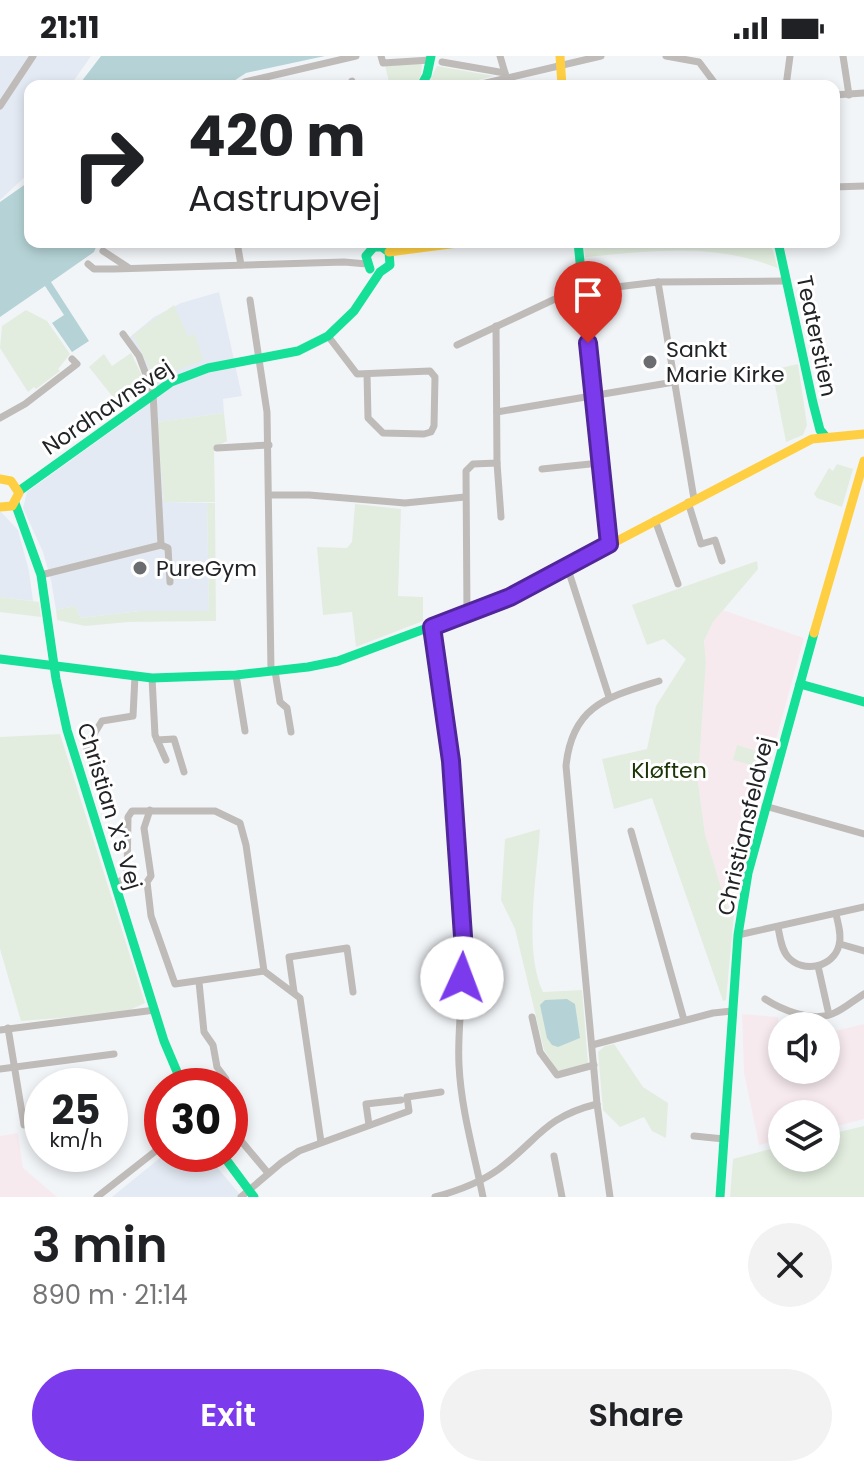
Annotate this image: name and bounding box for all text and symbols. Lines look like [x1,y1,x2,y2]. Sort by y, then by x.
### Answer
text: 21:11 [40,6,100,49]
text: 420 m [188,97,366,176]
icon: right [56,112,160,216]
text: Aastrupvej [188,173,381,224]
pin [554,261,622,343]
icon: arrive [566,273,610,317]
street label: Teaterstien [789,273,844,399]
place label: Sankt Marie Kirke [666,334,785,390]
street label: Nordhavnsvej [36,352,179,462]
marker: Sankt Marie Kirke [641,353,659,371]
place label: PureGym [156,553,257,584]
marker: PureGym [131,559,149,577]
street label: Christian X's Vej [69,719,150,893]
street label: Christiansfeldvej [710,734,781,919]
park label: Kløften [631,755,707,786]
position arrow [420,936,504,1020]
map controls [768,1012,840,1172]
button: sound [768,1012,840,1084]
speed limit sign: 30 [144,1068,248,1172]
text: 25 [52,1082,100,1138]
button: layers [768,1100,840,1172]
text: km/h [49,1126,103,1154]
text: 3 min [32,1212,168,1279]
button: close [748,1223,832,1307]
text: 890 m · 21:14 [32,1277,188,1313]
button: Exit [32,1369,424,1461]
button: Share [440,1369,832,1461]

